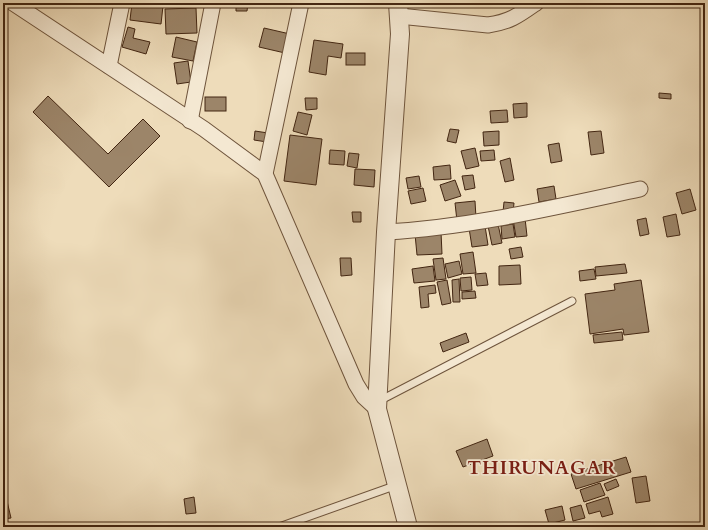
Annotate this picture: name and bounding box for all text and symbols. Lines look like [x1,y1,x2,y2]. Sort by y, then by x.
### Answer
district label: THIRUNAGAR [467,455,617,481]

